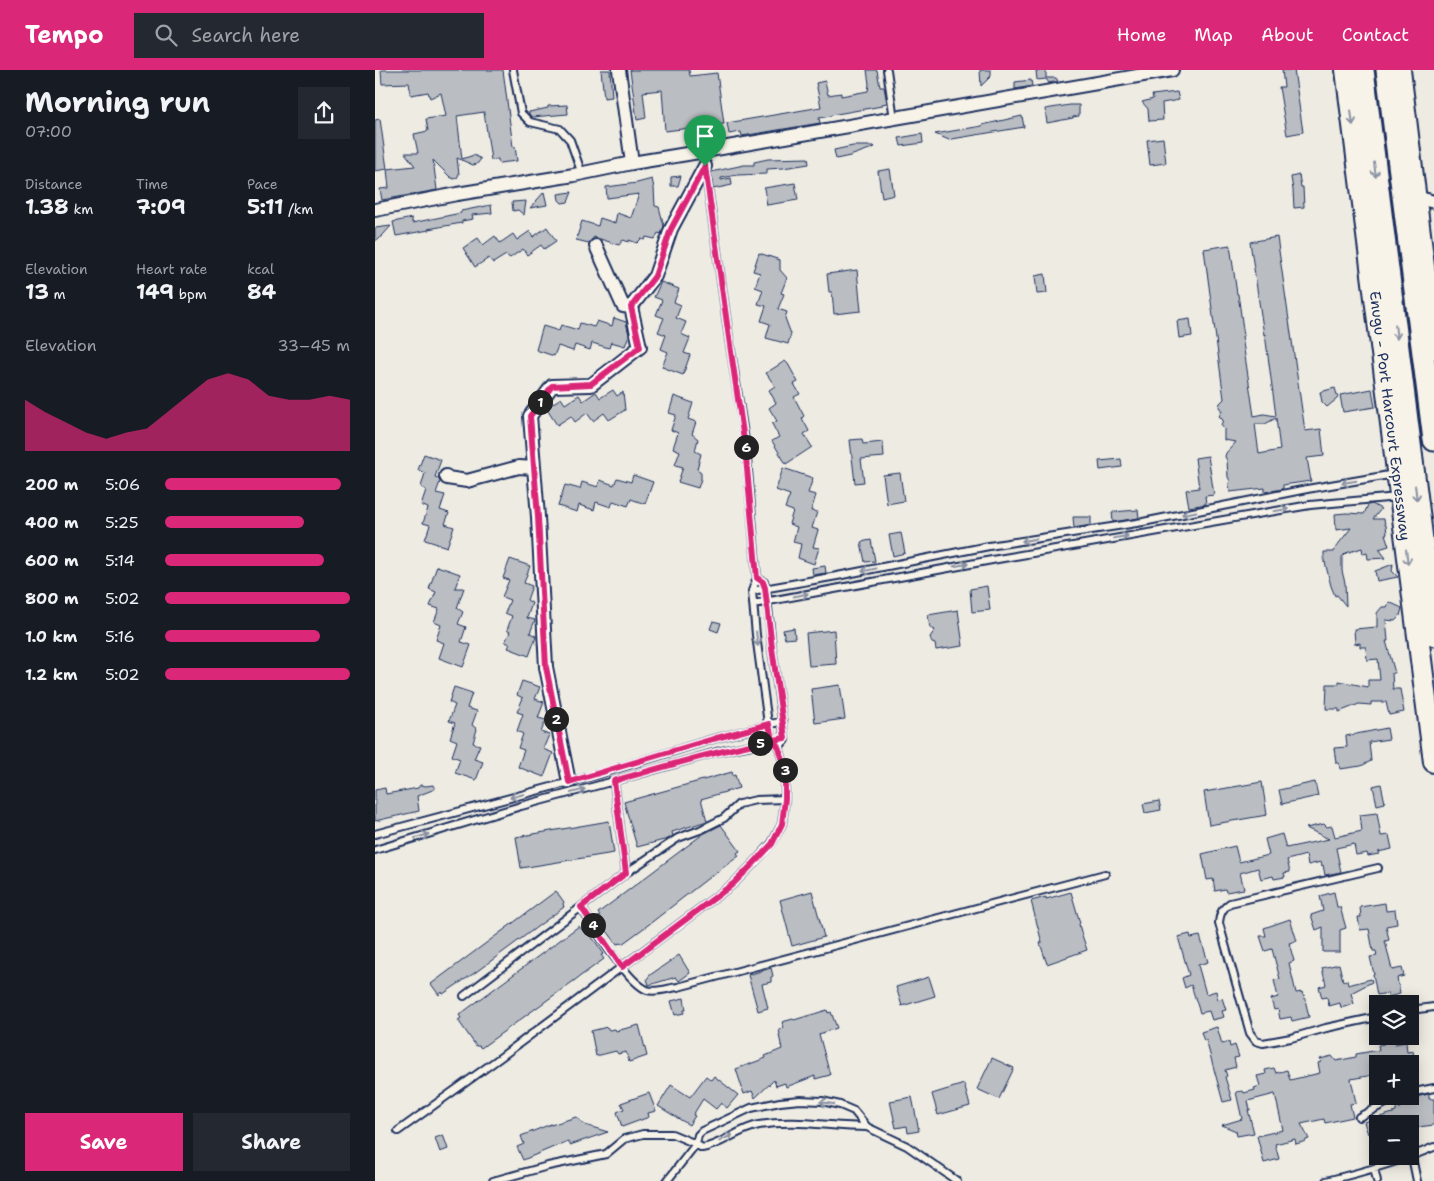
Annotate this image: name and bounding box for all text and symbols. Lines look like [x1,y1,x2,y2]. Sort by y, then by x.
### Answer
search box [134,13,484,58]
text: Tempo [25,19,104,51]
icon: search [152,21,180,49]
text: Search here [192,23,300,48]
text: Home [1117,23,1166,47]
text: Map [1194,23,1233,47]
text: About [1261,23,1314,47]
text: Contact [1342,23,1409,47]
text: Morning run [25,83,210,121]
button: share [298,87,350,139]
one-way arrow [1347,110,1357,126]
pin [684,115,726,166]
text: 07:00 [25,121,72,142]
icon: arrive [691,122,719,150]
one-way arrow [1370,162,1380,178]
text: Distance [25,175,82,193]
text: Time [136,175,168,193]
text: Pace [247,175,278,193]
text: 1.38 [25,193,69,221]
text: 7:09 [136,193,186,221]
text: 5:11 [247,193,284,221]
text: km [69,200,93,218]
text: /km [284,200,313,218]
text: Elevation [25,260,88,278]
text: Heart rate [136,260,207,278]
text: kcal [247,260,274,278]
text: 13 [25,278,49,306]
text: 149 [136,278,174,306]
text: 84 [247,278,276,306]
text: m [49,285,66,303]
text: bpm [174,285,207,303]
street label: Enugu - Port Harcourt Expressway [1365,290,1415,542]
one-way arrow [1391,323,1401,339]
text: Elevation [25,335,97,356]
text: 33–45 m [278,335,350,356]
pin: 1 [527,390,553,414]
text: 1 [537,393,544,411]
pin: 6 [733,434,759,460]
text: 6 [742,438,751,456]
text: 200 m [25,474,78,495]
text: 5:06 [105,474,140,495]
one-way arrow [1341,478,1357,488]
one-way arrow [1411,485,1421,501]
one-way arrow [1273,505,1289,515]
one-way arrow [1182,509,1198,519]
text: 400 m [25,512,79,533]
text: 5:25 [105,512,138,533]
one-way arrow [1113,532,1129,542]
one-way arrow [1021,536,1037,546]
one-way arrow [1402,549,1412,565]
text: 600 m [25,550,79,571]
text: 5:14 [105,550,135,571]
one-way arrow [953,560,969,570]
one-way arrow [862,565,878,575]
text: 800 m [25,588,79,609]
text: 5:02 [105,588,139,609]
one-way arrow [793,589,809,599]
text: 1.0 km [25,626,77,647]
text: 5:16 [105,626,135,647]
one-way arrow [752,631,762,647]
text: 1.2 km [25,664,78,685]
text: 5:02 [105,664,139,685]
pin: 2 [543,706,569,732]
text: 2 [552,710,561,728]
pin: 5 [747,730,773,756]
text: 5 [756,734,765,752]
pin: 3 [773,758,797,782]
text: 3 [781,761,790,779]
one-way arrow [569,785,585,795]
one-way arrow [510,792,526,801]
one-way arrow [413,830,429,840]
pin: 4 [581,912,605,938]
text: 4 [589,916,598,934]
map controls [1369,995,1419,1165]
button: layers [1369,995,1419,1045]
button: + [1369,1055,1419,1105]
one-way arrow [819,1097,835,1107]
button: Save [25,1113,183,1171]
button: Share [193,1113,350,1171]
button: − [1369,1115,1419,1165]
one-way arrow [718,1133,733,1143]

